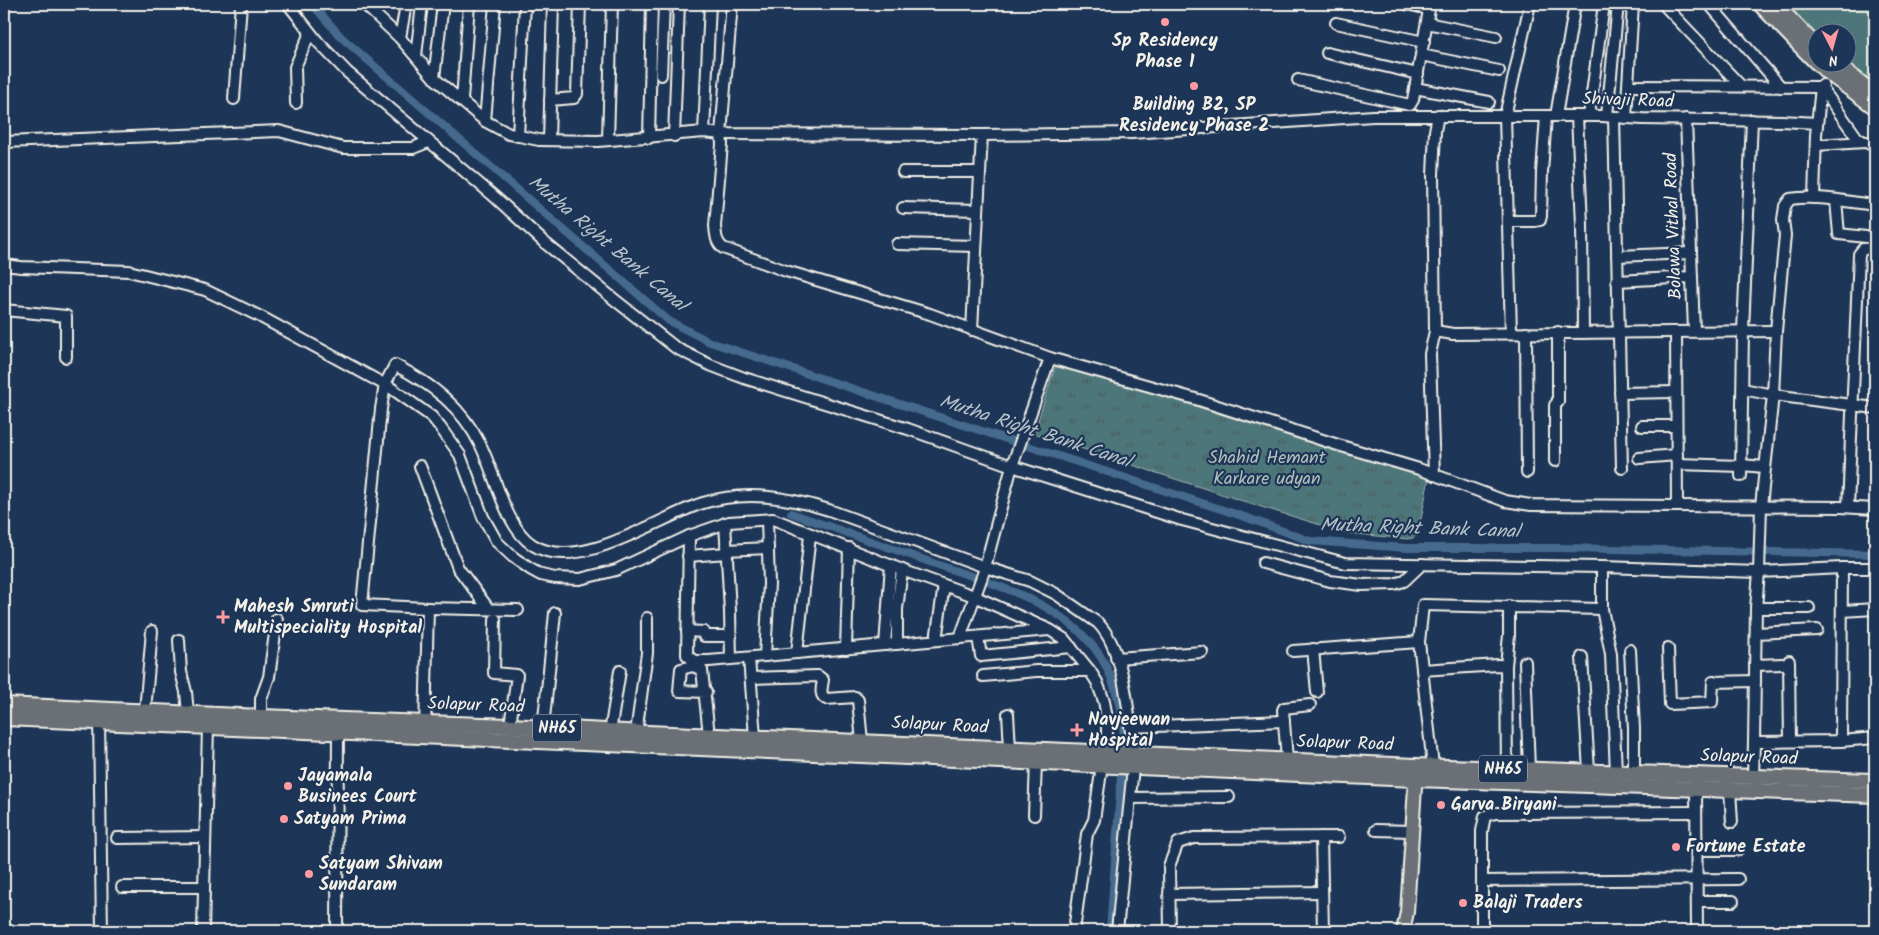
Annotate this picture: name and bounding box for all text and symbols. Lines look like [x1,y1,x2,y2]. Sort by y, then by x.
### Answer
marker: Sp Residency Phase 1 [1159,16,1171,28]
north arrow [1806,22,1856,72]
place label: Sp Residency Phase 1 [1112,27,1219,77]
text: N [1828,49,1839,71]
marker: Building B2, SP Residency Phase 2 [1188,80,1200,92]
street label: Shivaji Road [1582,85,1675,117]
place label: Building B2, SP Residency Phase 2 [1119,91,1269,141]
street label: Bolawa Vithal Road [1657,151,1691,300]
water label: Mutha Right Bank Canal [521,168,696,322]
water label: Mutha Right Bank Canal [935,387,1138,478]
park label: Shahid Hemant Karkare udyan [1208,444,1327,494]
water label: Mutha Right Bank Canal [1320,511,1524,548]
place label: Mahesh Smruti Multispeciality Hospital [234,593,422,643]
marker: Mahesh Smruti Multispeciality Hospital [216,610,230,624]
street label: Solapur Road [427,690,526,722]
place label: Navjeewan Hospital [1088,706,1170,756]
street label: Solapur Road [891,709,990,743]
road number: NH65 [533,714,581,741]
marker: Navjeewan Hospital [1070,723,1084,737]
street label: Solapur Road [1296,728,1395,760]
street label: Solapur Road [1700,742,1799,774]
road number: NH65 [1479,756,1527,782]
place label: Jayamala Businees Court [298,762,418,812]
marker: Jayamala Businees Court [282,780,294,792]
place label: Garva Biryani [1451,791,1557,820]
marker: Garva Biryani [1435,799,1447,811]
place label: Satyam Prima [294,805,406,834]
marker: Satyam Prima [278,813,290,825]
place label: Fortune Estate [1686,833,1806,862]
marker: Fortune Estate [1670,841,1682,853]
place label: Satyam Shivam Sundaram [319,850,443,900]
marker: Satyam Shivam Sundaram [303,868,315,880]
place label: Balaji Traders [1473,889,1583,918]
marker: Balaji Traders [1457,897,1469,909]

